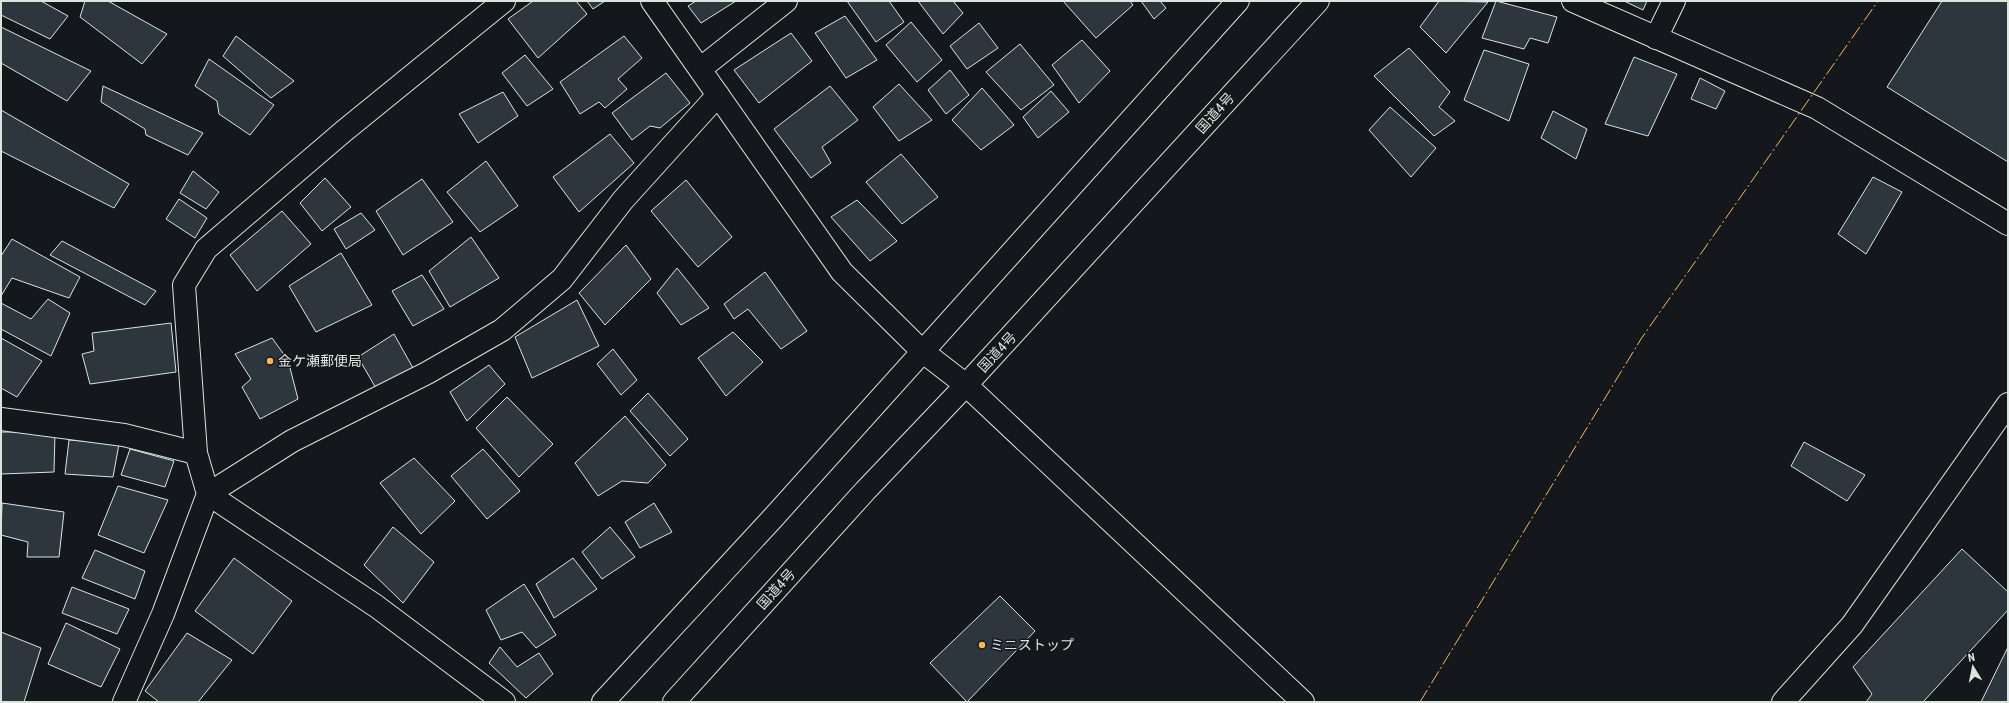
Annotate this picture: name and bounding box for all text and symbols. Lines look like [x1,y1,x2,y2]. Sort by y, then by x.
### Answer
street label: 国道4号 [1193,89,1237,137]
street label: 国道4号 [974,329,1020,375]
place label: 金ケ瀬郵便局 [278,353,362,369]
marker: 金ケ瀬郵便局 [265,356,275,366]
street label: 国道4号 [754,565,798,613]
place label: ミニストップ [990,637,1074,653]
marker: ミニストップ [977,640,987,650]
north arrow [1953,647,1993,687]
text: N [1967,651,1976,665]

